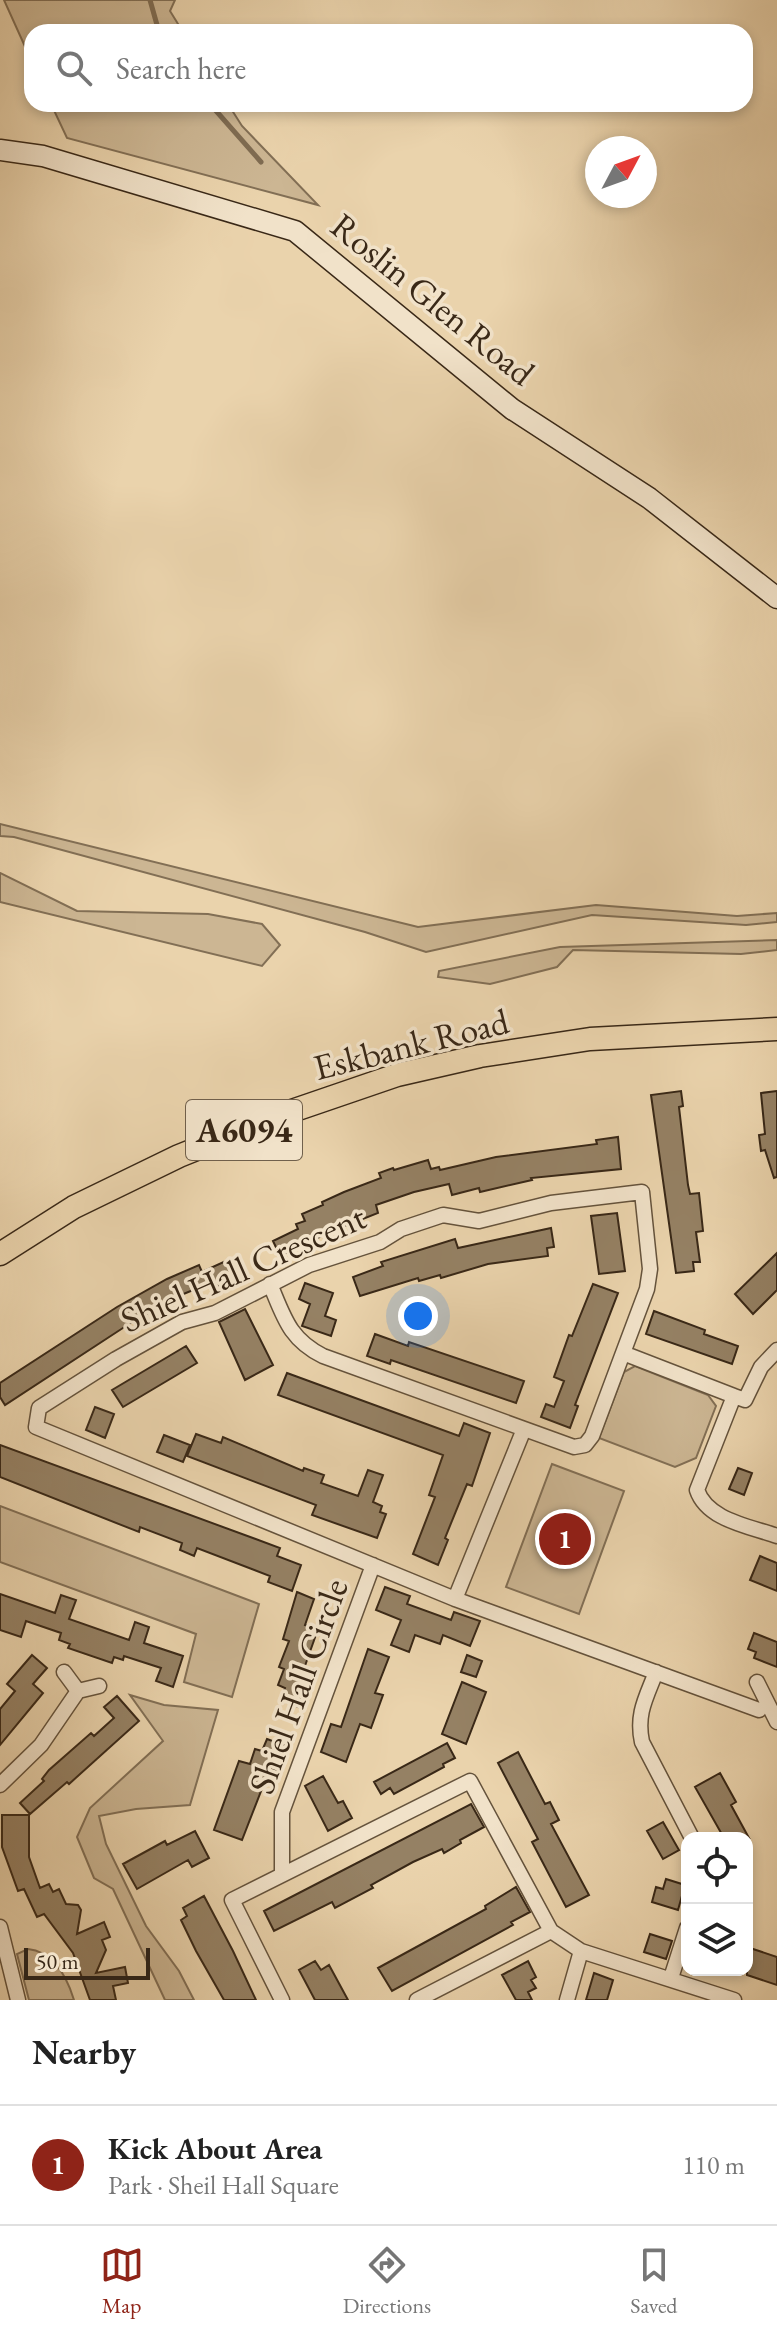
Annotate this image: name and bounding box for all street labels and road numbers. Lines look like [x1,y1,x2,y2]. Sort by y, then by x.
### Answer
street label: Roslin Glen Road [321,202,545,396]
street label: Eskbank Road [309,997,514,1091]
road number: A6094 [186,1100,302,1160]
street label: Shiel Hall Crescent [113,1193,374,1343]
street label: Shiel Hall Circle [237,1572,359,1800]

